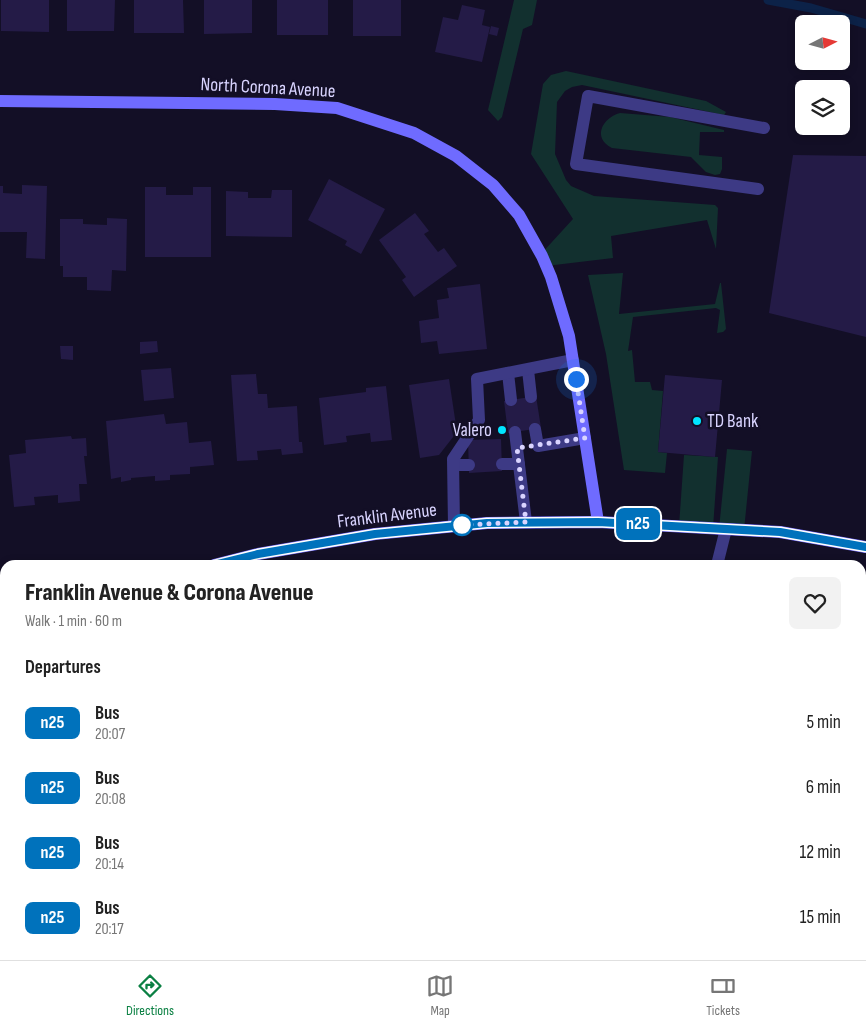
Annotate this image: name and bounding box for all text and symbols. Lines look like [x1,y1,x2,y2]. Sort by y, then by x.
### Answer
north arrow [795,15,850,70]
map controls [795,15,850,135]
street label: North Corona Avenue [200,73,336,103]
button: layers [795,80,850,135]
your location [564,367,589,392]
place label: TD Bank [707,410,759,433]
marker: TD Bank [691,415,703,427]
place label: Valero [453,419,492,442]
marker: Valero [496,424,508,436]
street label: Franklin Avenue [336,498,438,534]
line badge: n25 [609,508,667,540]
text: n25 [626,513,650,534]
unlabelled marker [451,514,473,536]
button: heart [789,577,841,629]
text: Franklin Avenue & Corona Avenue [25,578,313,607]
text: Walk · 1 min · 60 m [25,612,122,631]
text: Departures [25,656,101,679]
text: Bus [95,702,120,725]
text: 5 min [806,711,841,734]
text: n25 [41,712,64,733]
text: 20:07 [95,725,125,744]
text: Bus [95,767,120,790]
text: 6 min [806,776,841,799]
text: n25 [41,777,64,798]
text: 20:08 [95,790,126,809]
text: Bus [95,832,120,855]
text: 12 min [799,841,841,864]
text: n25 [41,842,64,863]
text: 20:14 [95,855,124,874]
text: Bus [95,897,120,920]
text: 15 min [800,906,841,929]
text: n25 [41,907,64,928]
text: 20:17 [95,920,124,939]
tab: Directions [126,972,174,1019]
tab: Map [426,972,454,1019]
tab: Tickets [706,972,740,1019]

